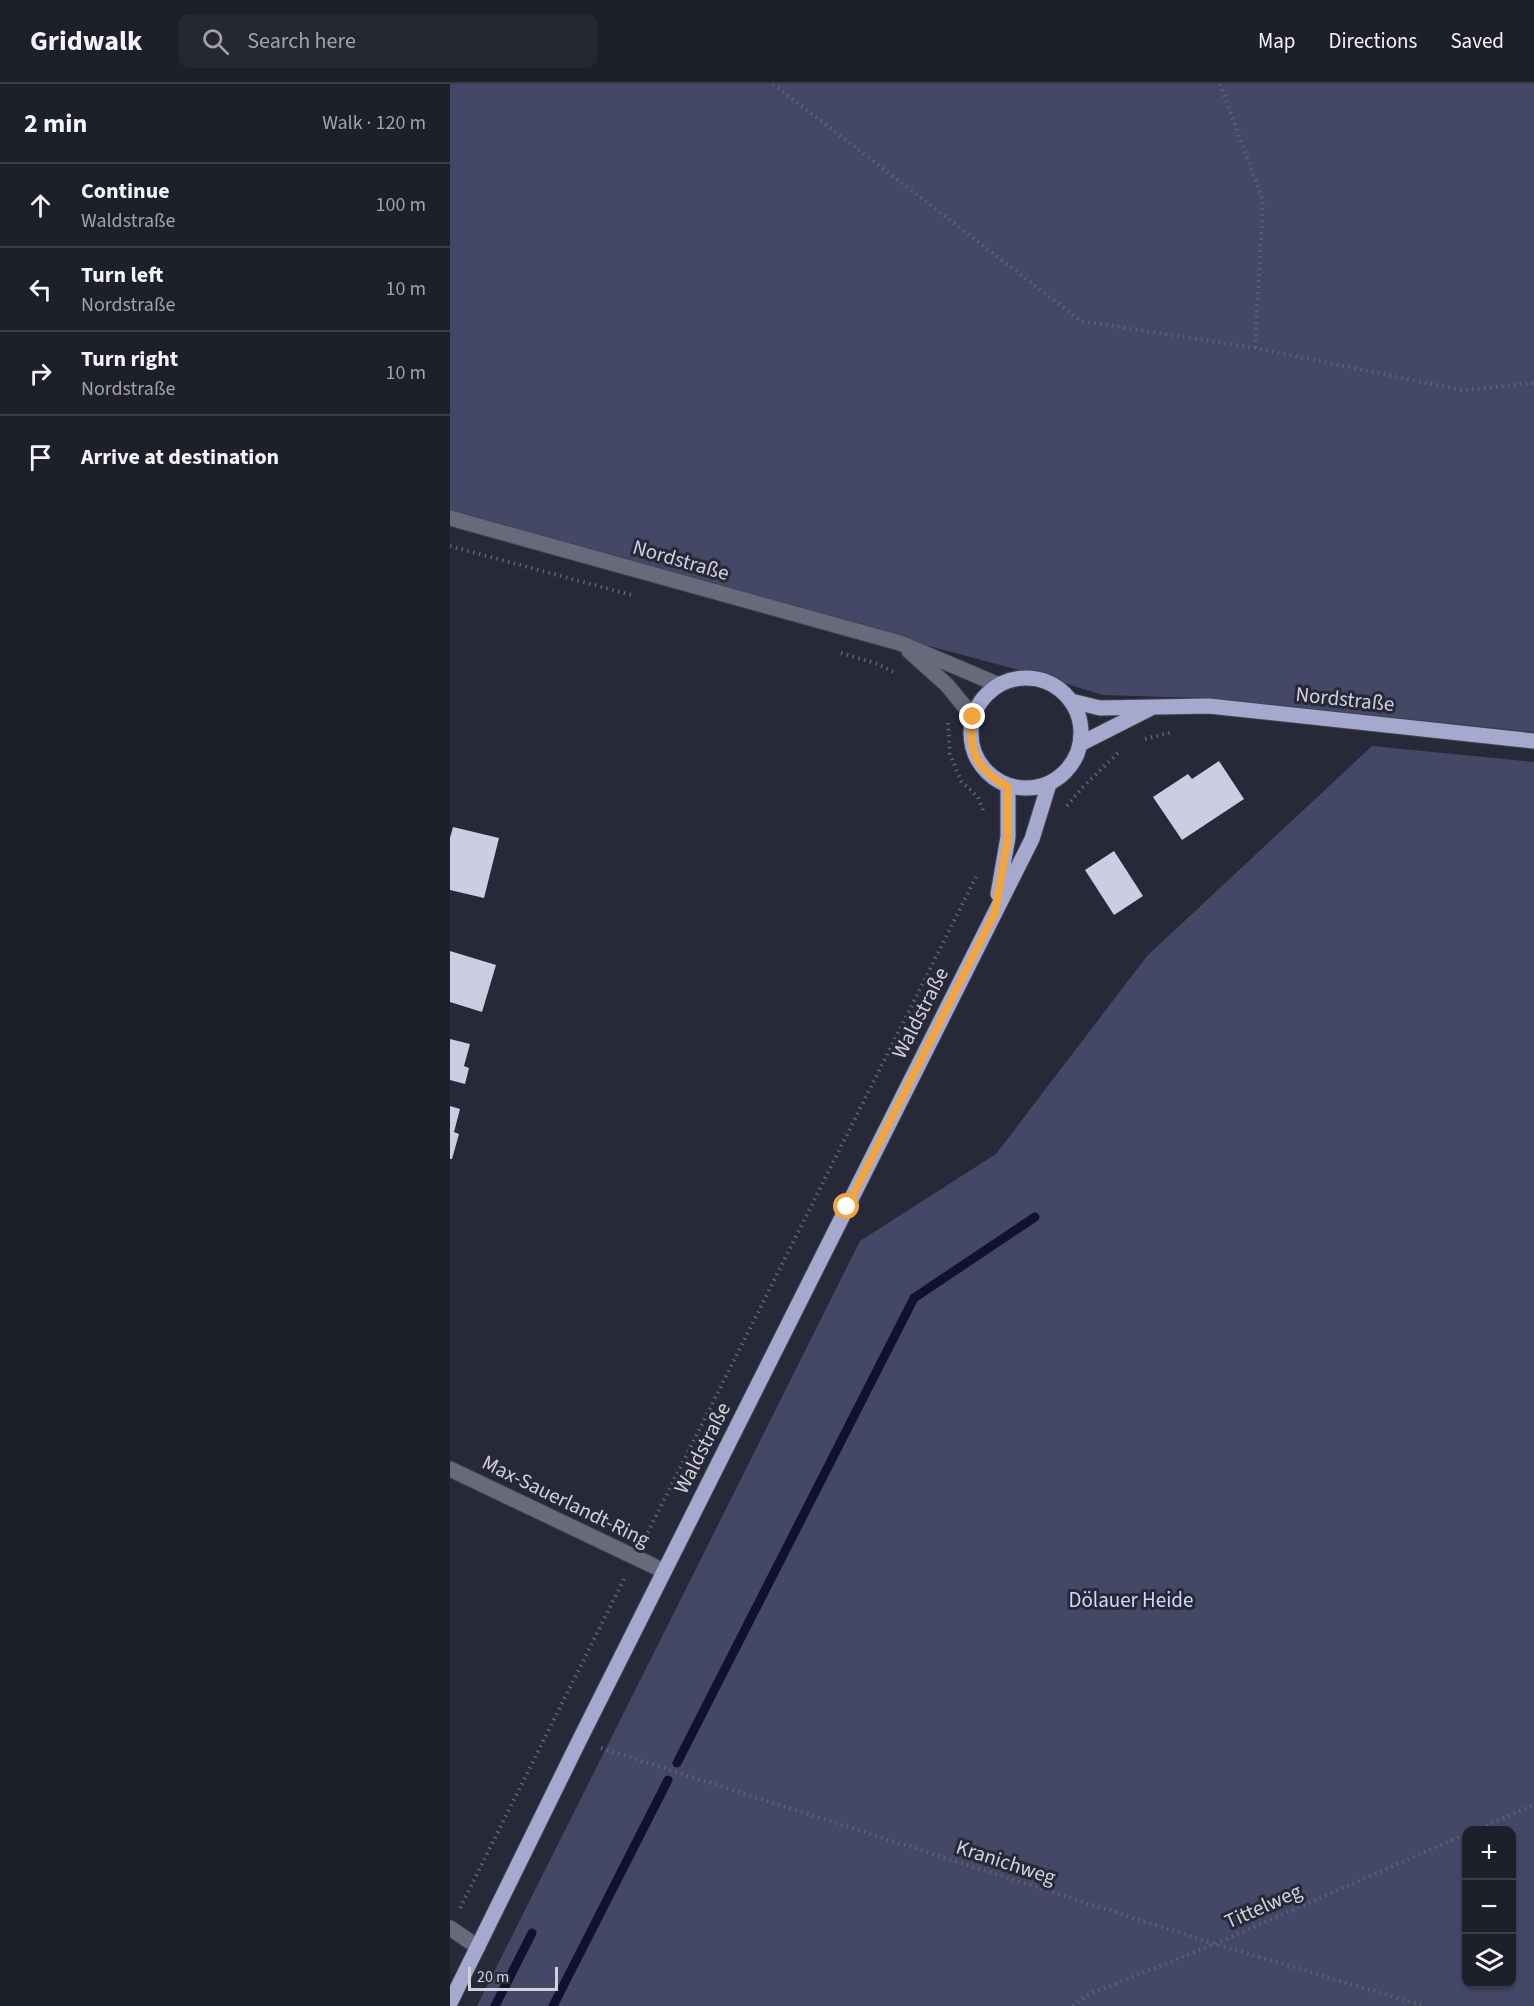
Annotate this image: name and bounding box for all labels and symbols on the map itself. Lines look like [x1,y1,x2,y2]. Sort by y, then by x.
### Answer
street label: Nordstraße [629,532,733,588]
street label: Nordstraße [1294,679,1396,719]
route end [959,703,985,729]
street label: Waldstraße [884,962,956,1064]
route start [833,1193,859,1219]
street label: Waldstraße [666,1397,738,1499]
street label: Max-Sauerlandt-Ring [477,1447,655,1555]
park label: Dölauer Heide [1069,1585,1193,1615]
street label: Kranichweg [952,1832,1060,1892]
street label: Tittelweg [1220,1876,1307,1936]
scale bar [468,1964,558,1992]

